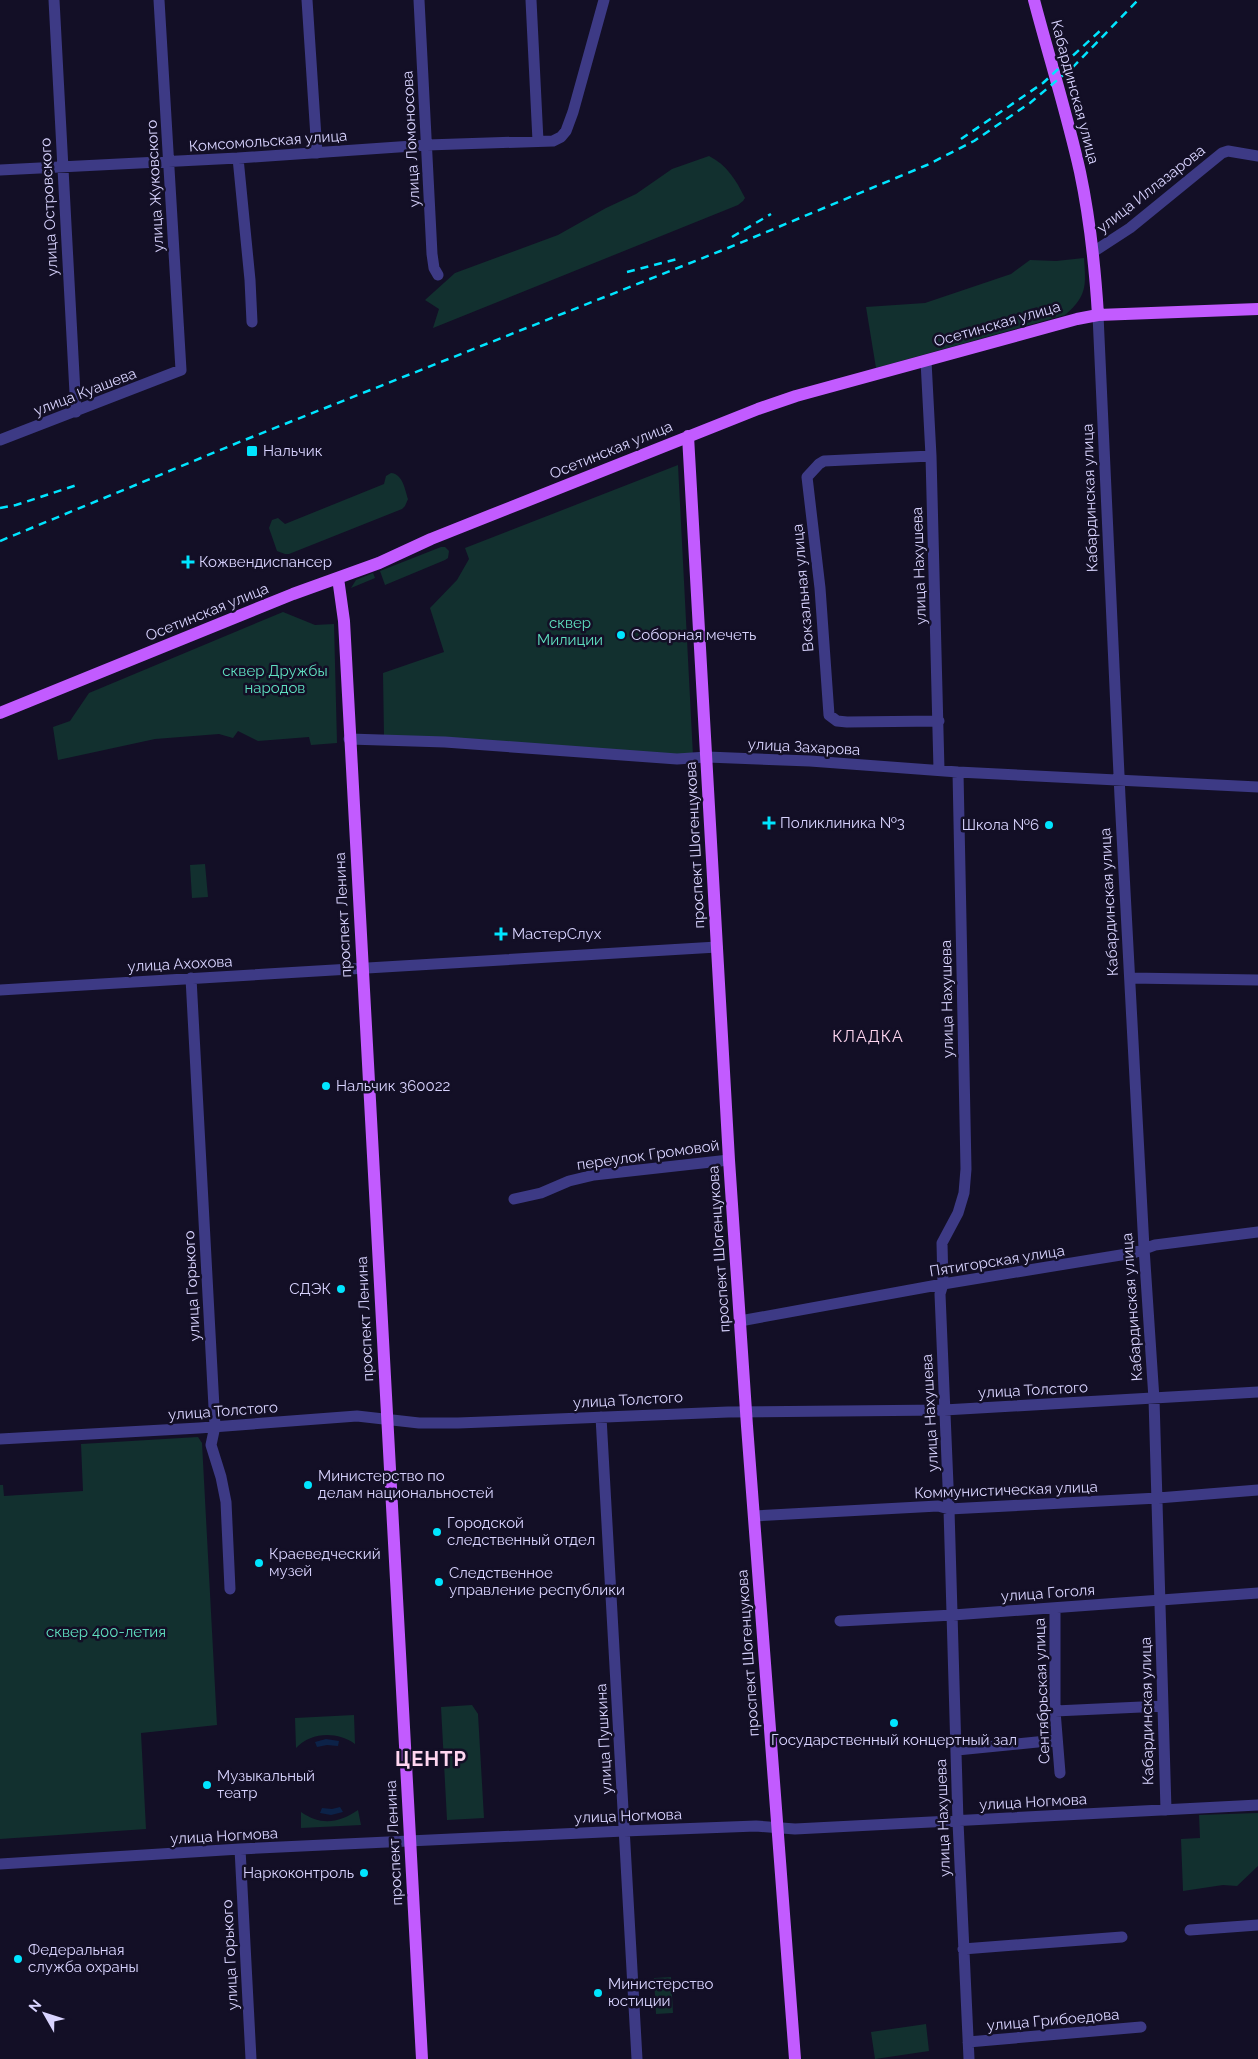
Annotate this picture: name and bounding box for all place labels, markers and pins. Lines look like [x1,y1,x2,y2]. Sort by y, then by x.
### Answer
place label: Нальчик [263,442,323,460]
marker: Нальчик [245,444,259,458]
place label: Кожвендиспансер [199,553,332,571]
marker: Кожвендиспансер [181,555,195,569]
place label: Соборная мечеть [631,626,756,644]
marker: Соборная мечеть [615,629,627,641]
place label: Поликлиника №3 [780,814,905,832]
marker: Поликлиника №3 [762,816,776,830]
place label: Школа №6 [962,816,1039,834]
marker: Школа №6 [1043,819,1055,831]
place label: МастерСлух [512,925,602,943]
marker: МастерСлух [494,927,508,941]
place label: Нальчик 360022 [336,1077,451,1095]
marker: Нальчик 360022 [320,1080,332,1092]
place label: СДЭК [289,1280,331,1298]
marker: СДЭК [335,1283,347,1295]
place label: Министерство по делам национальностей [318,1467,494,1502]
marker: Министерство по делам национальностей [302,1479,314,1491]
place label: Городской следственный отдел [447,1514,595,1549]
marker: Городской следственный отдел [431,1526,443,1538]
place label: Краеведческий музей [269,1545,381,1580]
marker: Краеведческий музей [253,1557,265,1569]
place label: Следственное управление республики [449,1564,625,1599]
marker: Следственное управление республики [433,1576,445,1588]
marker: Государственный концертный зал [888,1717,900,1729]
place label: Государственный концертный зал [771,1731,1017,1749]
place label: Музыкальный театр [217,1767,315,1802]
marker: Музыкальный театр [201,1779,213,1791]
place label: Наркоконтроль [243,1864,354,1882]
marker: Наркоконтроль [358,1867,370,1879]
place label: Федеральная служба охраны [28,1941,139,1976]
marker: Федеральная служба охраны [12,1953,24,1965]
place label: Министерство юстиции [608,1975,714,2010]
marker: Министерство юстиции [592,1987,604,1999]

